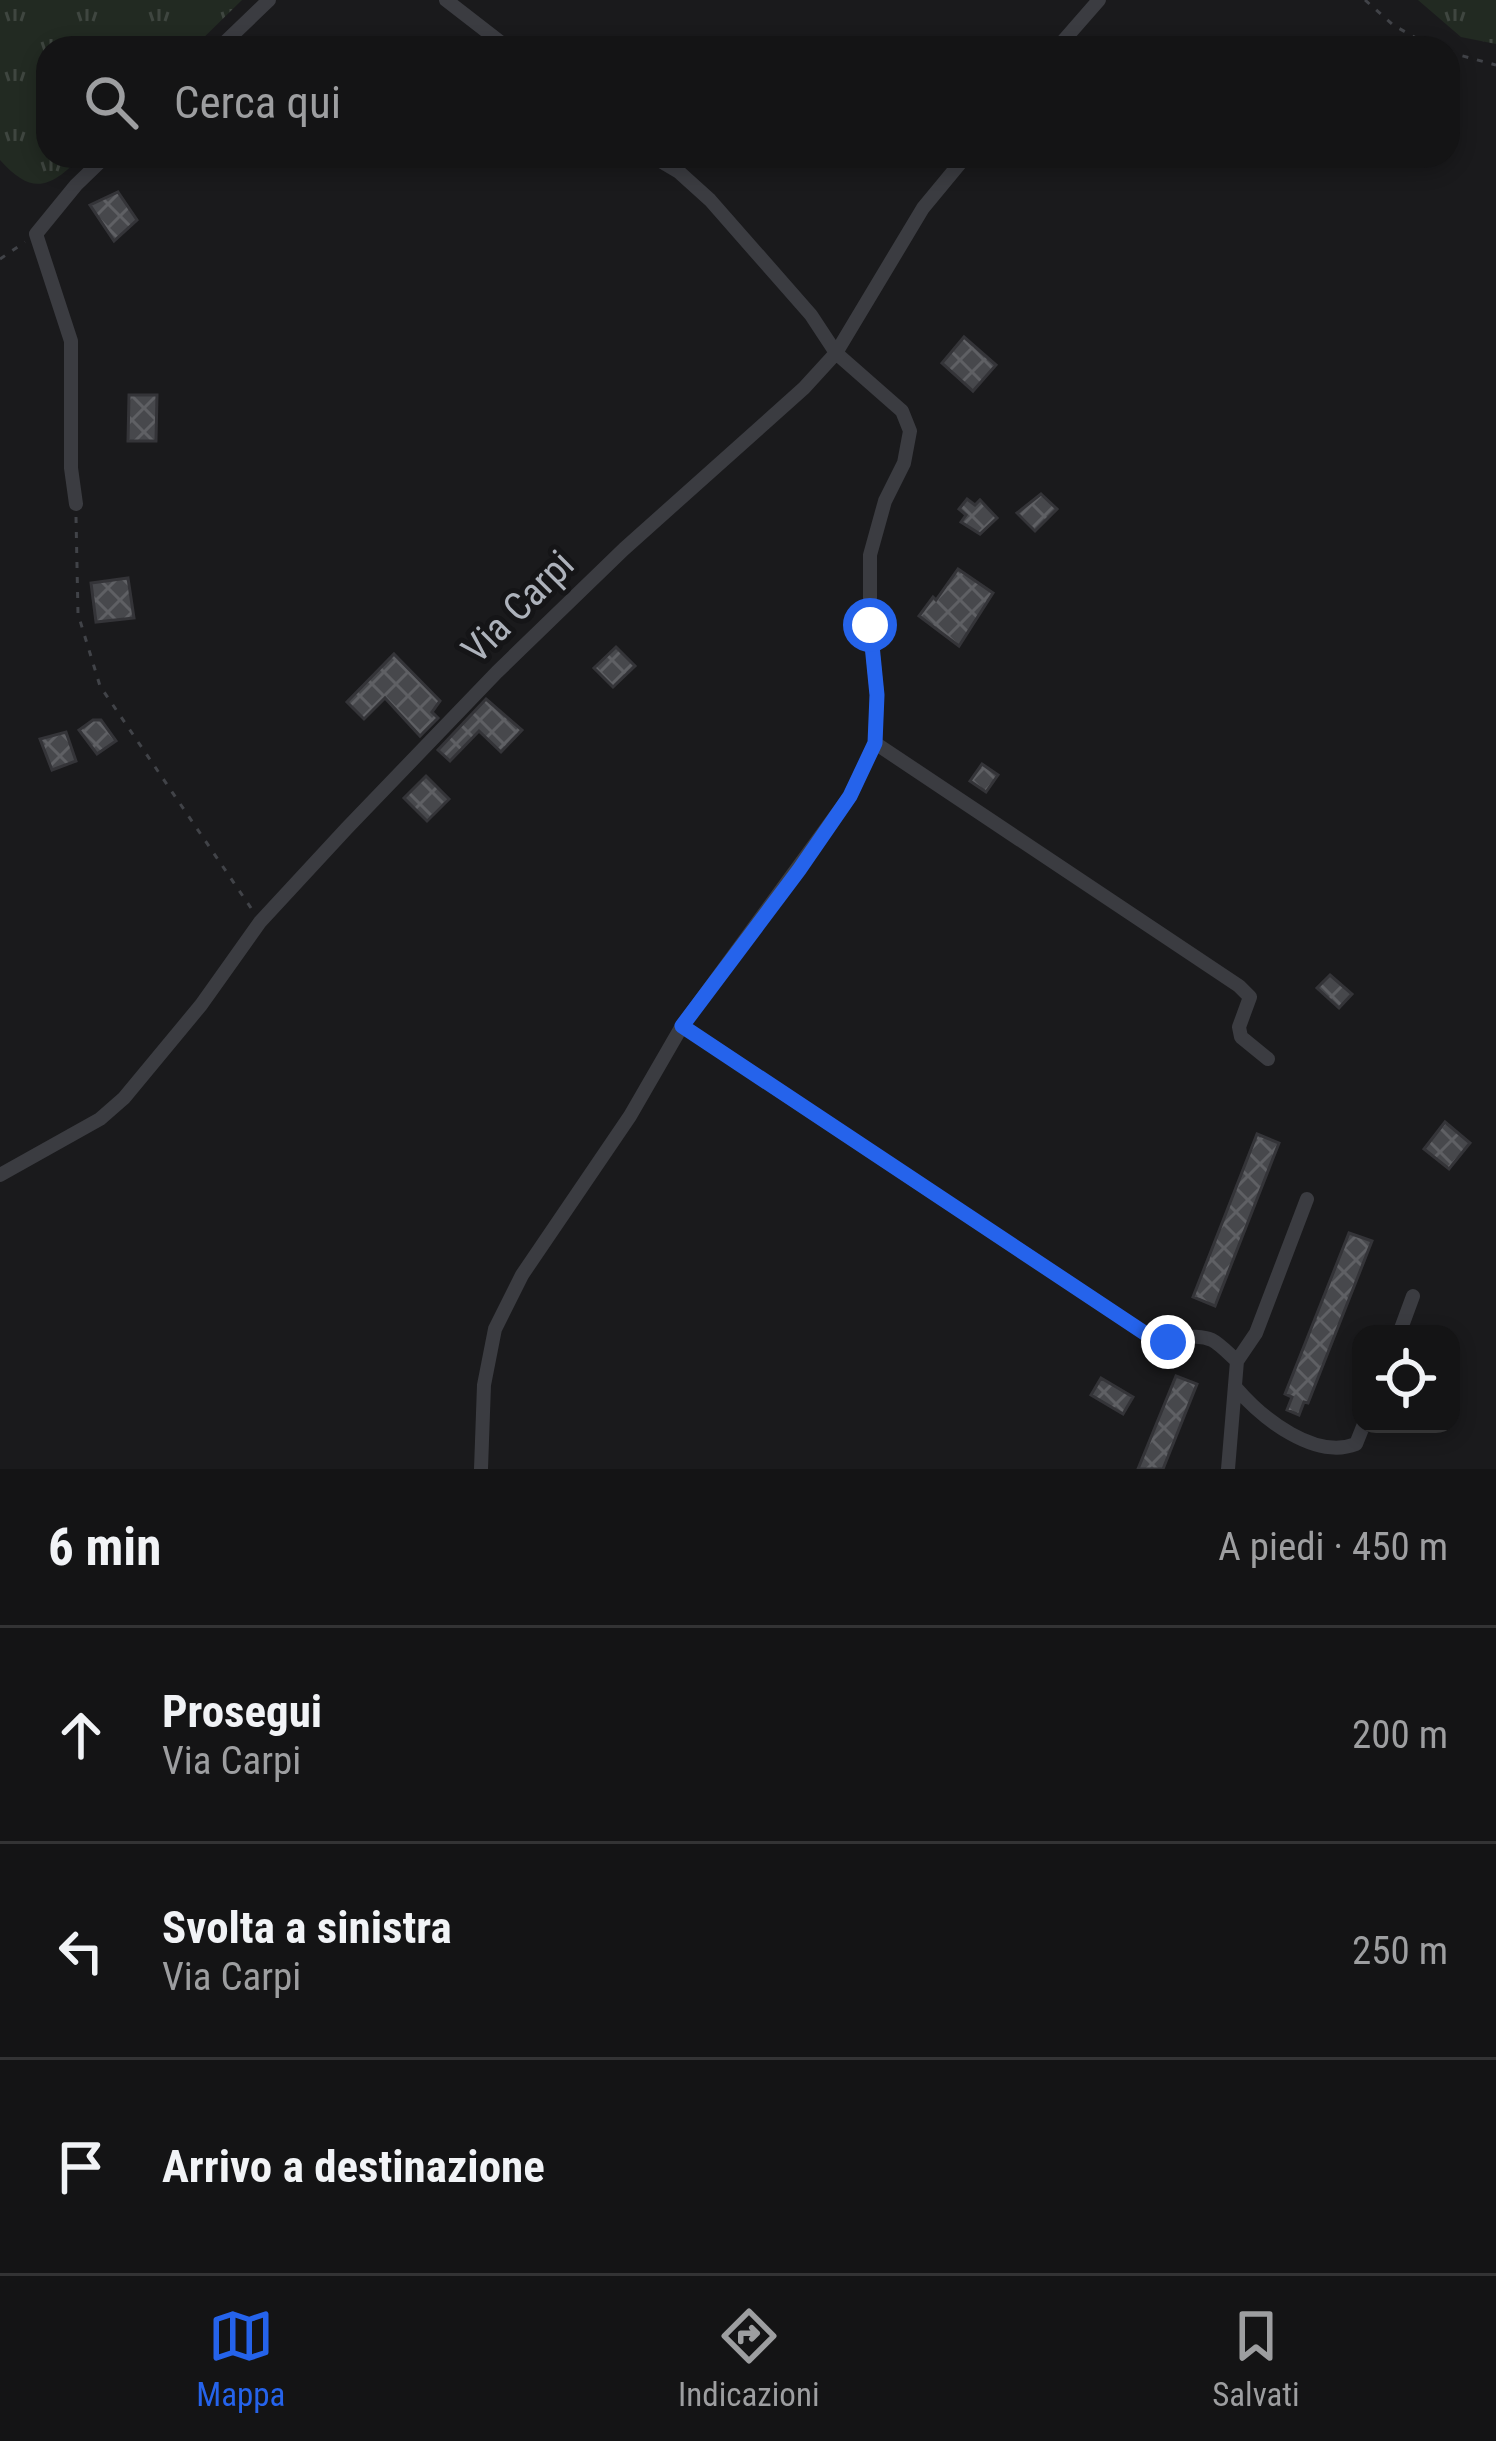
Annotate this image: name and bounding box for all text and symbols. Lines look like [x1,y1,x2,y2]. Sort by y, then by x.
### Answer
search box [36,36,1460,168]
icon: search [78,69,144,135]
text: Cerca qui [174,76,341,129]
street label: Via Carpi [452,541,584,673]
route start [843,598,897,652]
route end [1141,1315,1195,1369]
map controls [1352,1325,1460,1433]
button: locate [1352,1325,1460,1433]
text: 6 min [48,1518,161,1577]
text: A piedi · 450 m [1218,1524,1448,1570]
text: Prosegui [162,1685,322,1738]
icon: ahead [48,1702,114,1768]
text: 200 m [1352,1712,1448,1758]
text: Via Carpi [162,1738,301,1784]
text: Svolta a sinistra [162,1901,452,1954]
icon: left [48,1918,114,1984]
text: 250 m [1352,1928,1448,1974]
text: Via Carpi [162,1954,301,2000]
icon: arrive [48,2134,114,2200]
text: Arrivo a destinazione [162,2140,545,2193]
tab: Mappa [196,2303,285,2414]
tab: Indicazioni [678,2303,820,2414]
tab: Salvati [1212,2303,1300,2414]

